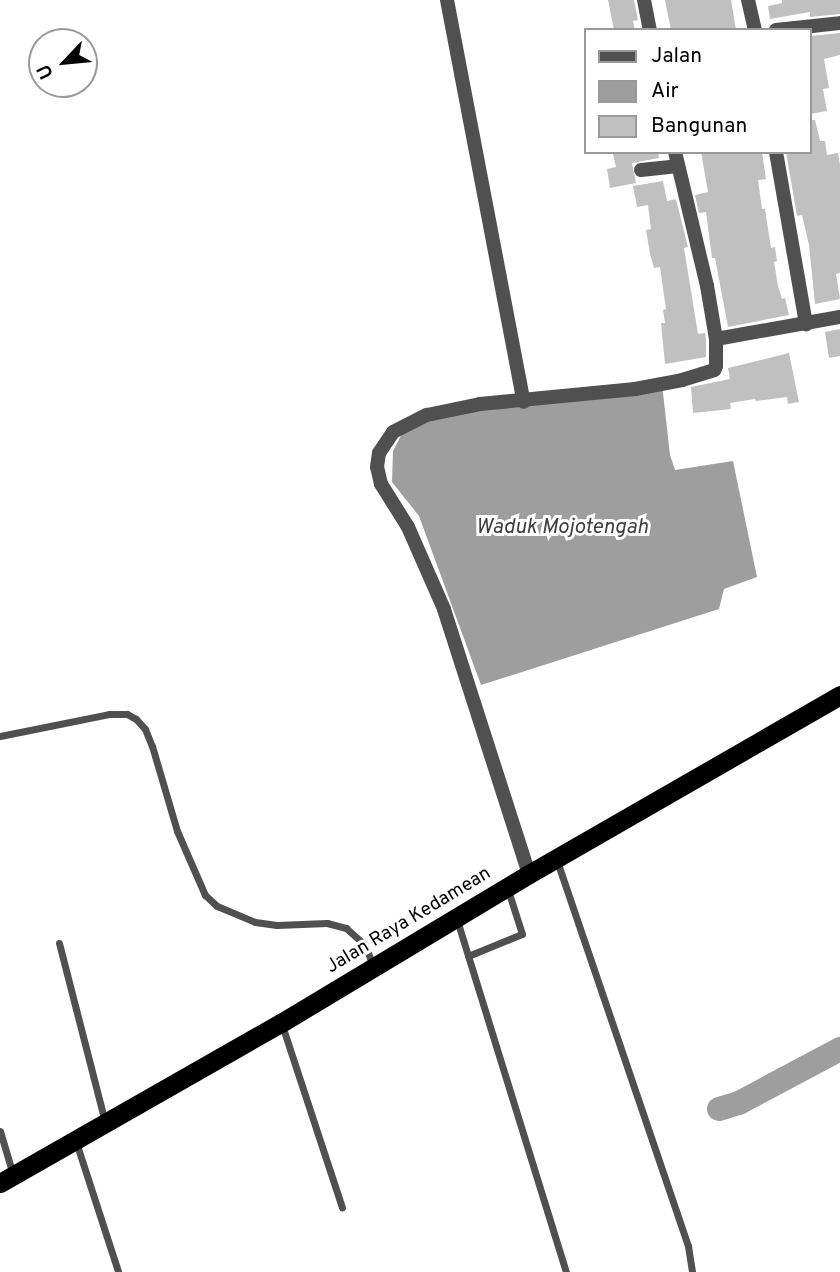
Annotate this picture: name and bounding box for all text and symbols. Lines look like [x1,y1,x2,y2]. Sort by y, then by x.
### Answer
north arrow [28,28,98,98]
legend [584,28,812,154]
text: Jalan [651,43,702,70]
text: U [32,60,60,83]
text: Air [651,78,679,105]
text: Bangunan [651,113,747,140]
water label: Waduk Mojotengah [476,515,648,541]
street label: Jalan Raya Kedamean [322,863,496,979]

